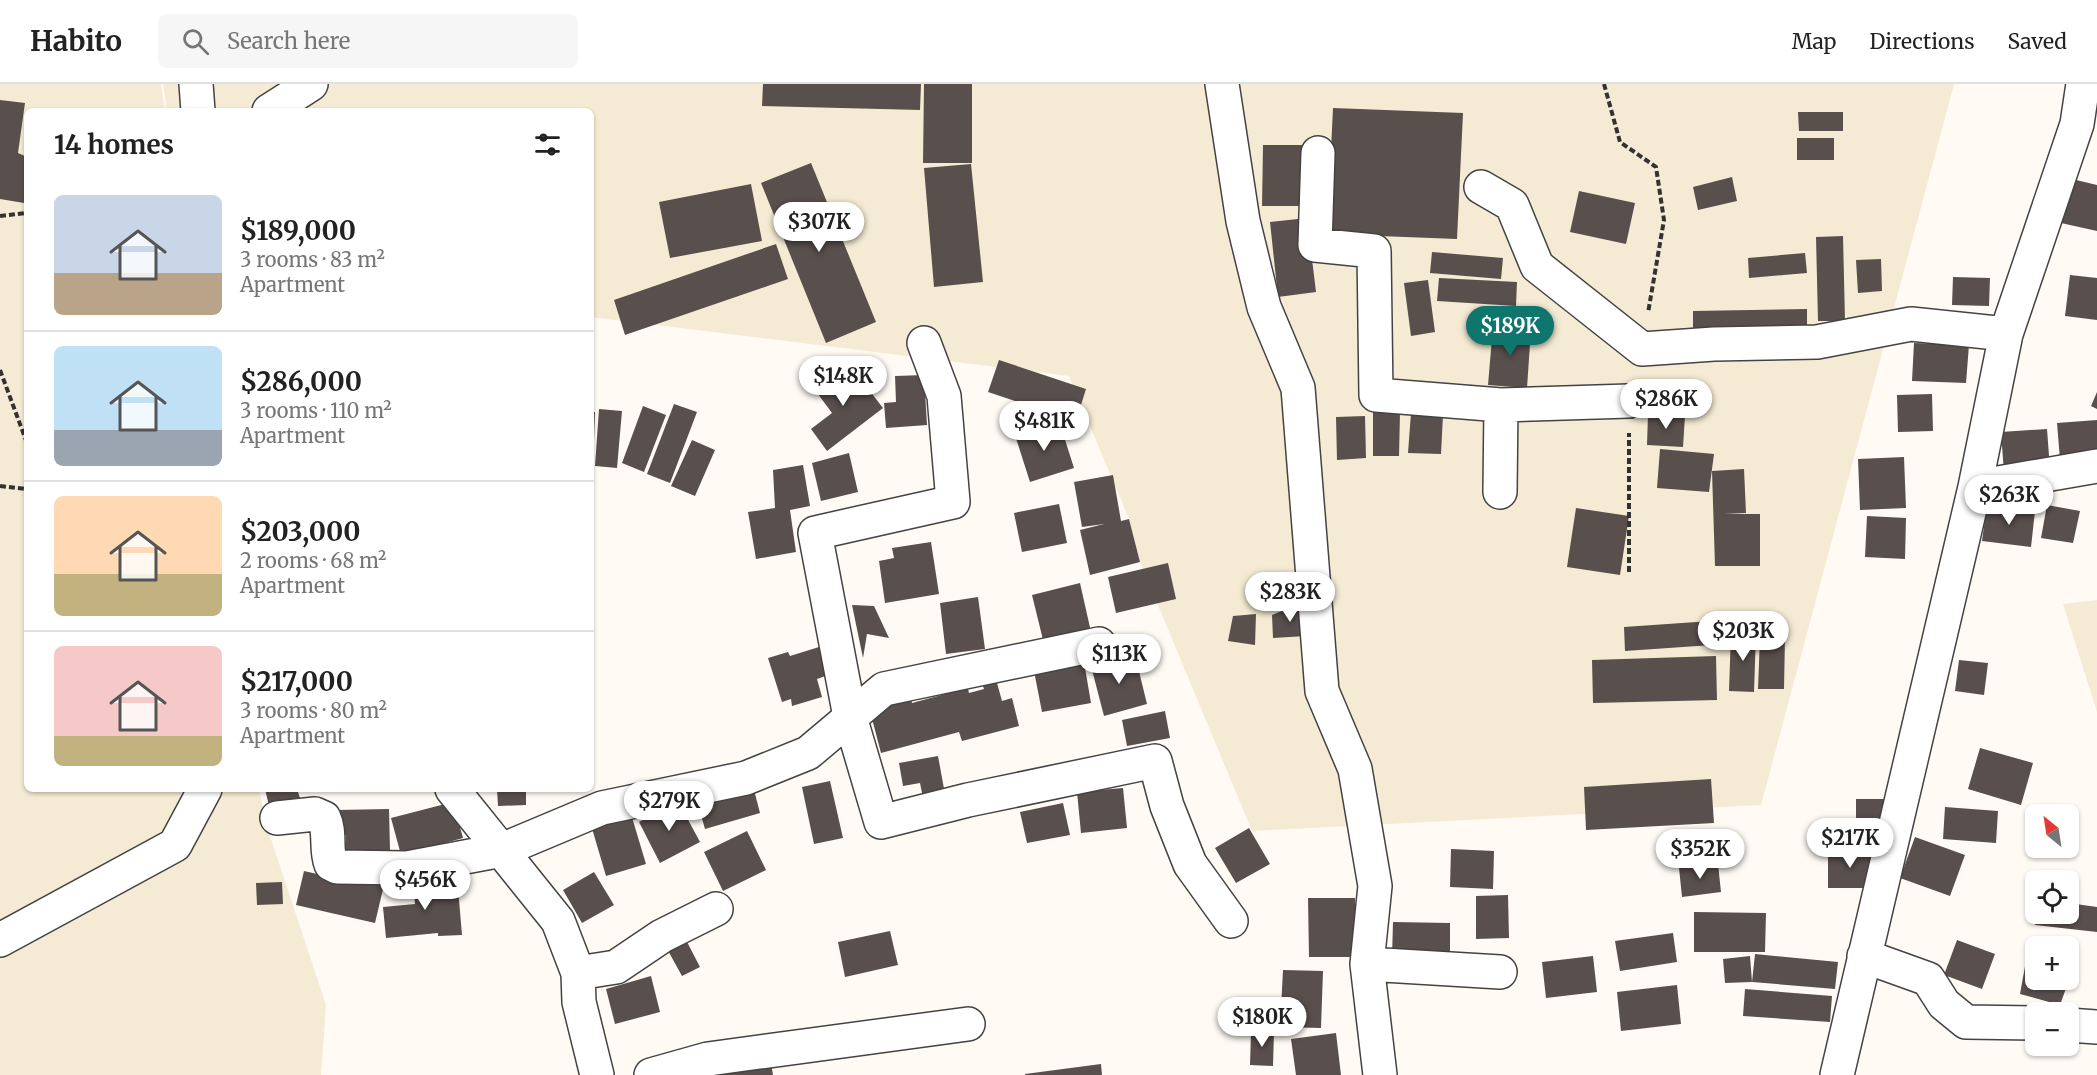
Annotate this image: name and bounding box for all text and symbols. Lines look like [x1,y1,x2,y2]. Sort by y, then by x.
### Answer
search box [158,14,578,68]
text: Habito [30,23,122,59]
icon: search [179,25,212,58]
text: Search here [227,27,350,55]
text: Map [1792,28,1836,55]
text: Directions [1869,28,1974,55]
text: Saved [2007,28,2067,55]
text: 14 homes [54,128,174,161]
icon: filters [531,128,564,161]
pin: $307K [777,202,861,253]
text: $307K [787,209,851,234]
text: $189,000 [240,214,356,247]
icon: home [102,219,174,291]
text: 3 rooms · 83 m² [240,247,385,272]
text: Apartment [240,272,345,297]
pin: $189K [1468,306,1552,357]
text: $189K [1480,313,1540,338]
pin: $148K [801,356,885,407]
text: $148K [813,363,873,388]
text: $286,000 [240,365,362,398]
icon: home [102,370,174,442]
pin: $286K [1624,379,1708,430]
text: $286K [1634,386,1698,411]
text: 3 rooms · 110 m² [240,398,392,423]
pin: $481K [1002,401,1086,452]
text: $481K [1013,408,1075,433]
text: Apartment [240,423,345,448]
pin: $263K [1967,475,2051,526]
text: $263K [1978,482,2040,507]
text: $203,000 [240,515,361,548]
icon: home [102,520,174,592]
text: 2 rooms · 68 m² [240,548,387,573]
pin: $283K [1248,572,1332,623]
text: Apartment [240,573,345,598]
text: $283K [1259,579,1321,604]
pin: $203K [1701,611,1785,662]
text: $203K [1712,618,1774,643]
pin: $113K [1077,634,1161,685]
text: $113K [1091,641,1147,666]
text: $217,000 [240,665,353,698]
icon: home [102,670,174,742]
text: 3 rooms · 80 m² [240,698,387,723]
text: Apartment [240,723,345,748]
pin: $279K [627,781,711,832]
text: $279K [638,788,700,813]
north arrow [2025,804,2079,858]
map controls [2025,804,2079,1056]
pin: $217K [1808,818,1892,869]
text: $217K [1821,825,1879,850]
pin: $352K [1658,829,1742,880]
text: $352K [1670,836,1730,861]
pin: $456K [383,860,467,911]
text: $456K [394,867,456,892]
button: locate [2025,870,2079,924]
button: + [2025,936,2079,990]
pin: $180K [1220,997,1304,1048]
button: − [2025,1002,2079,1056]
text: $180K [1231,1004,1293,1029]

